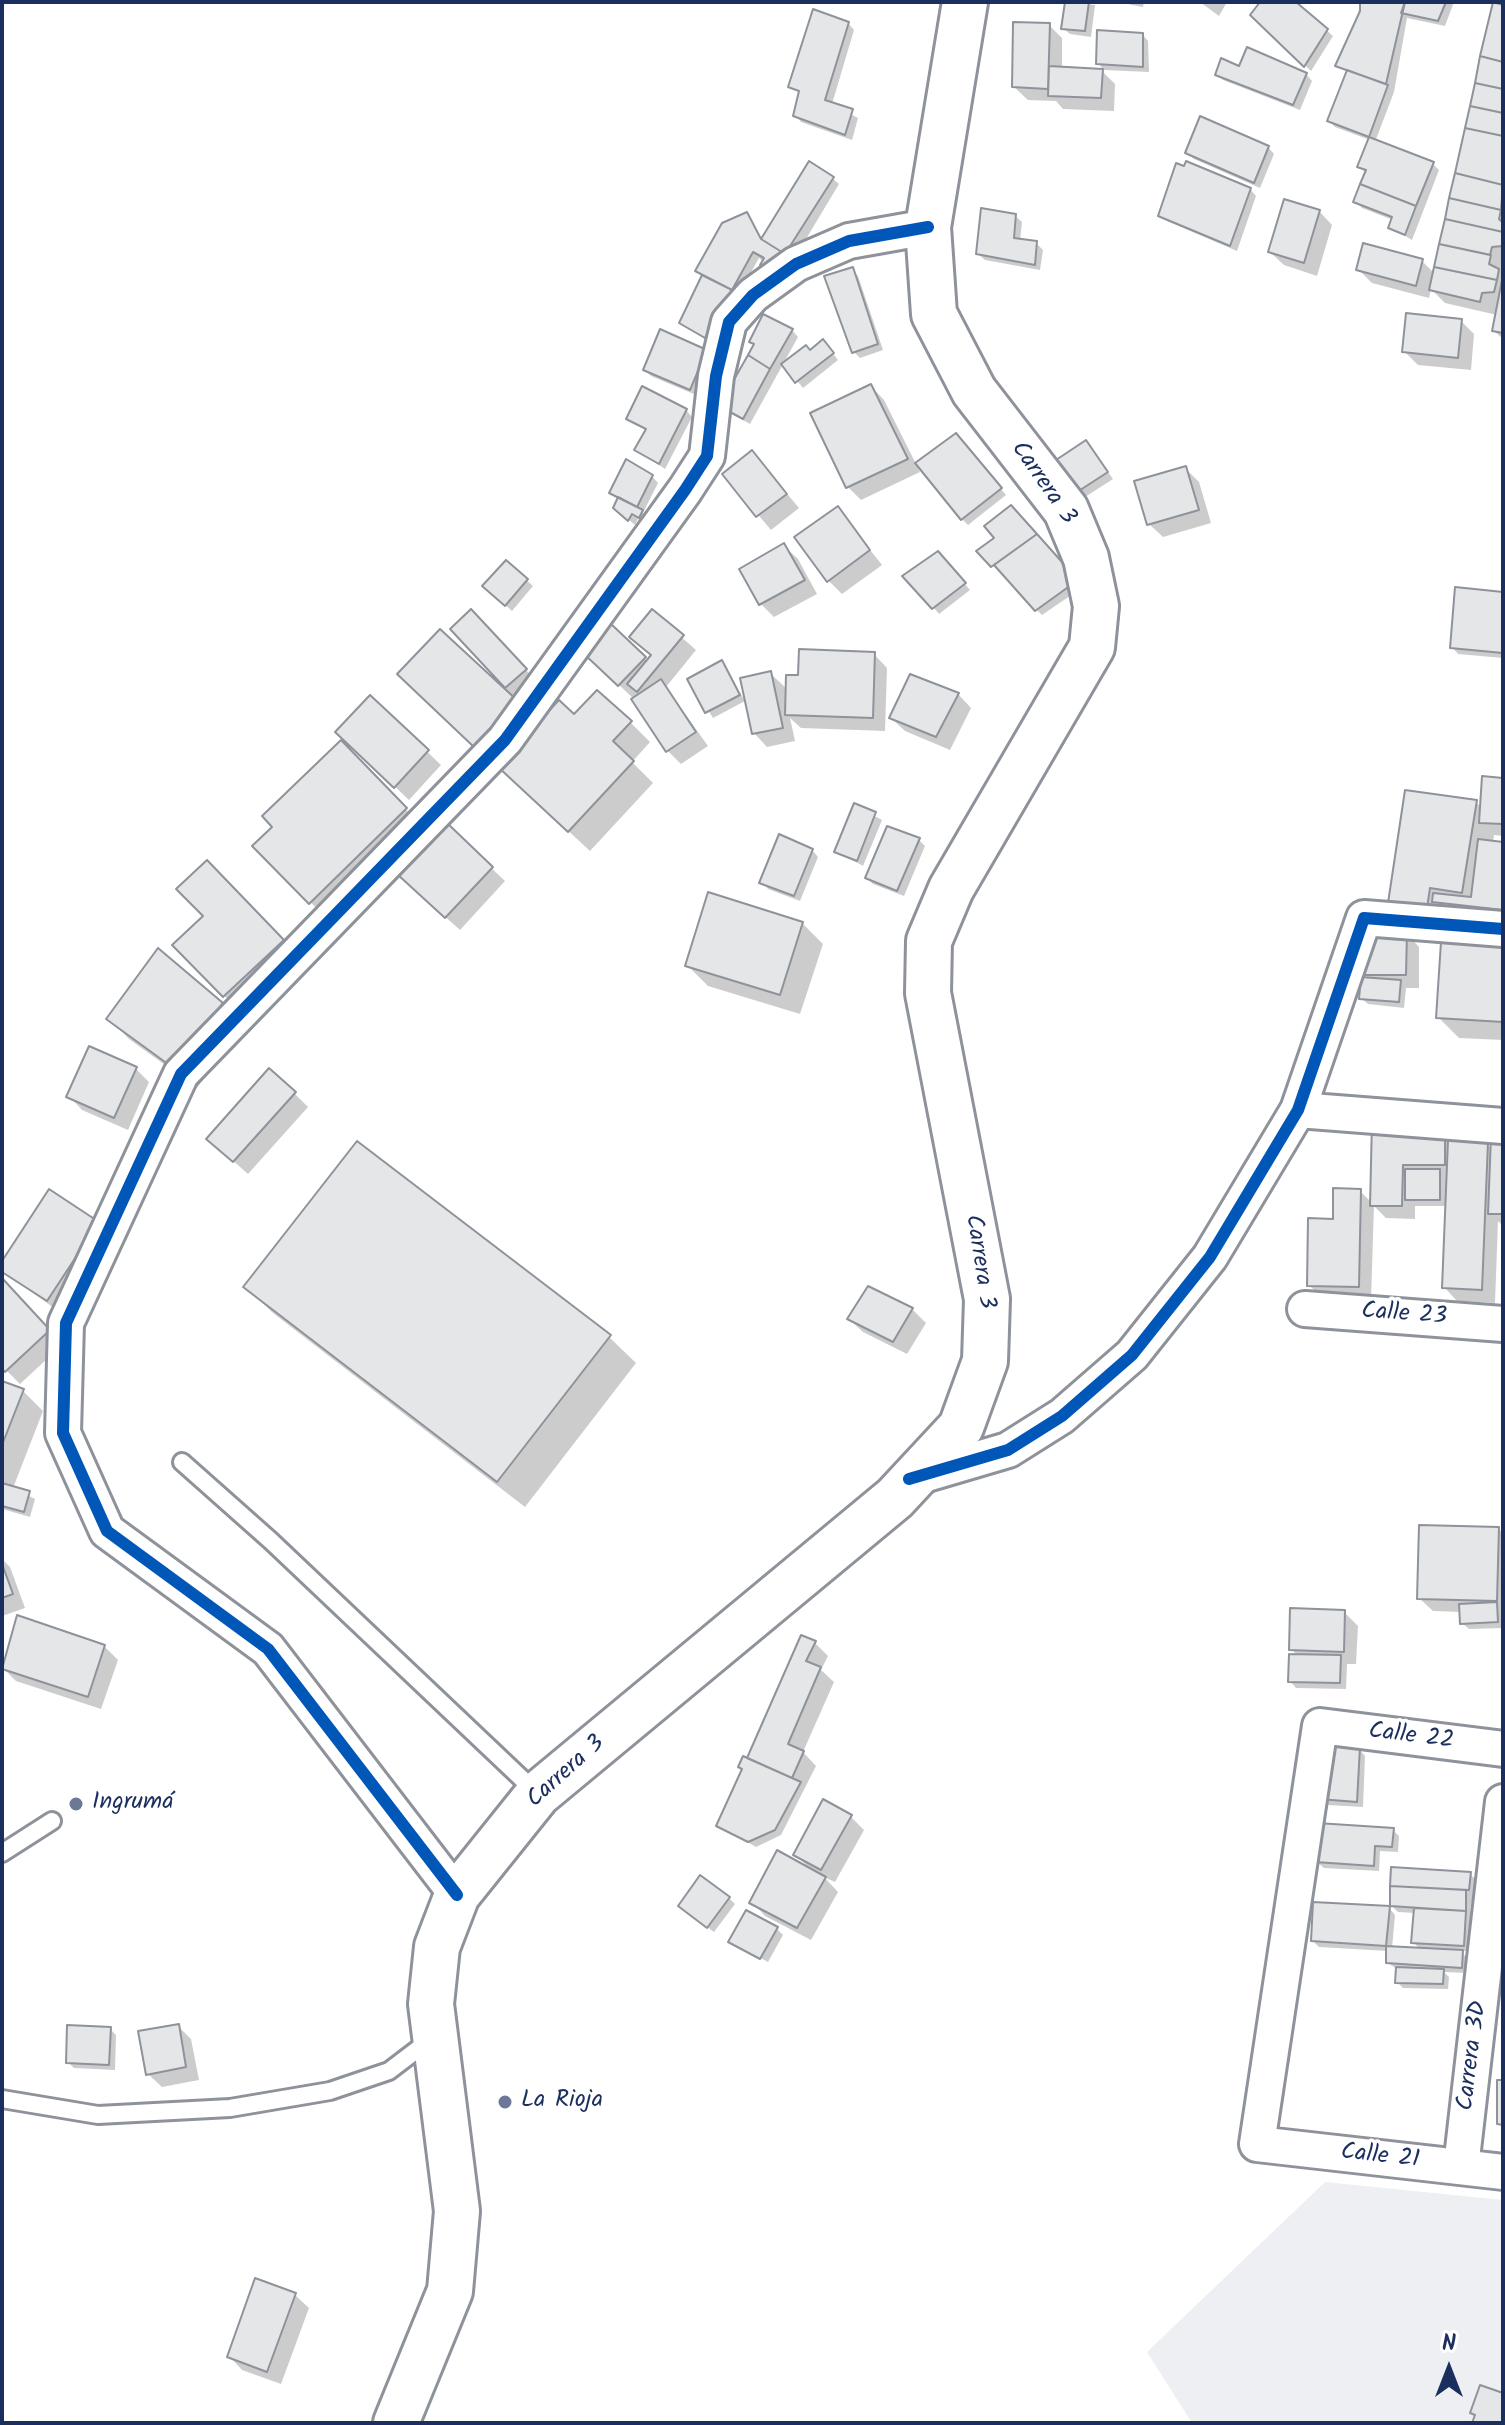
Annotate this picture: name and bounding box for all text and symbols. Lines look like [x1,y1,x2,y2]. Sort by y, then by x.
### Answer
street label: Carrera 3 [1003,437,1081,531]
street label: Carrera 3 [956,1213,1000,1311]
street label: Calle 23 [1360,1299,1448,1333]
street label: Calle 22 [1367,1718,1455,1758]
street label: Carrera 3 [522,1731,612,1815]
place label: Ingrumá [92,1790,174,1818]
marker: Ingrumá [67,1795,85,1813]
street label: Carrera 3D [1453,1999,1495,2113]
place label: La Rioja [521,2088,603,2116]
marker: La Rioja [496,2093,514,2111]
street label: Calle 21 [1339,2140,1421,2176]
text: N [1442,2327,1456,2362]
north arrow [1409,2329,1489,2409]

